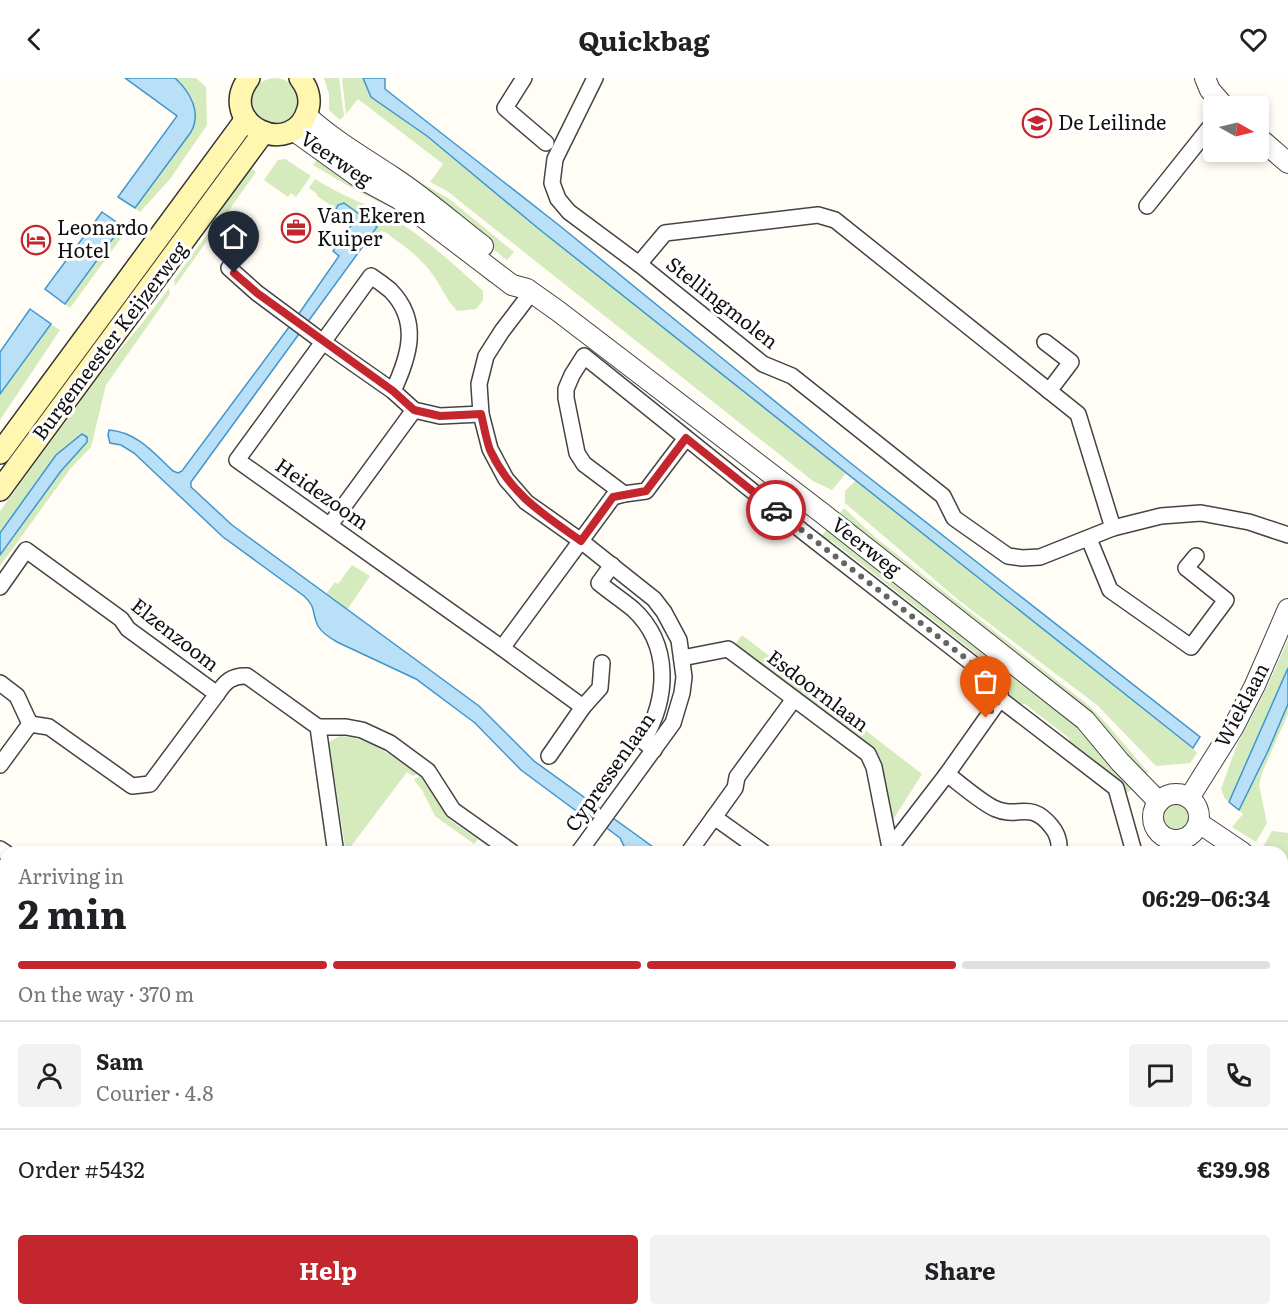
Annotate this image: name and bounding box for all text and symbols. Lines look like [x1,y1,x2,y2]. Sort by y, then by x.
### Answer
text: Quickbag [578,19,710,59]
icon: back [18,23,51,56]
icon: heart [1237,23,1270,56]
north arrow [1203,96,1269,162]
map controls [1203,96,1269,162]
place label: De Leilinde [1058,106,1166,136]
school or university icon: De Leilinde [1021,107,1053,139]
street label: Veerweg [295,122,380,193]
place label: Van Ekeren Kuiper [317,199,426,252]
place label: Leonardo Hotel [57,211,148,264]
pin [208,211,259,273]
office icon: Van Ekeren Kuiper [280,212,312,244]
icon: home [217,220,250,253]
hotel icon: Leonardo Hotel [20,224,52,256]
street label: Burgemeester Keijzerweg [24,233,194,446]
street label: Stellingmolen [661,248,786,355]
street label: Heidezoom [270,449,376,536]
courier [746,480,806,540]
icon: car [760,494,793,527]
street label: Veerweg [826,509,909,583]
street label: Elzenzoom [126,589,227,678]
street label: Esdoornlaan [762,641,877,738]
pin [960,656,1011,718]
street label: Wieklaan [1205,657,1275,752]
icon: bag [969,665,1002,698]
street label: Cypressenlaan [556,705,661,837]
text: Arriving in [18,860,124,890]
text: 06:29–06:34 [1142,881,1270,914]
text: 2 min [18,883,127,941]
text: On the way · 370 m [18,978,194,1008]
button: person [18,1044,81,1107]
text: Sam [96,1044,144,1077]
button: chat [1129,1044,1192,1107]
button: phone [1207,1044,1270,1107]
text: Courier · 4.8 [96,1077,213,1107]
text: Order #5432 [18,1152,145,1185]
text: €39.98 [1197,1152,1270,1185]
button: Help [18,1235,638,1304]
button: Share [650,1235,1270,1304]

